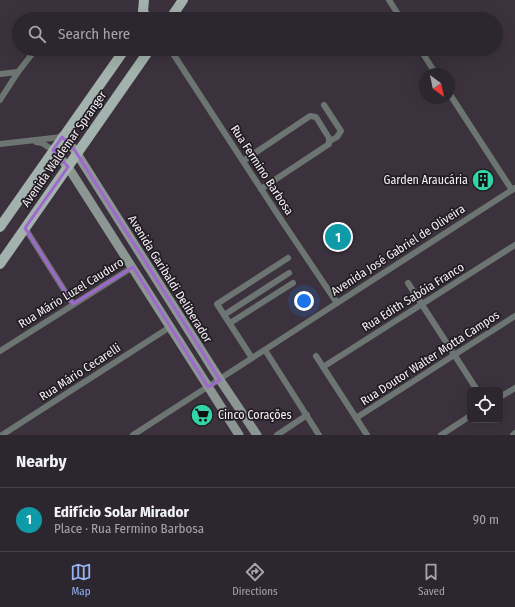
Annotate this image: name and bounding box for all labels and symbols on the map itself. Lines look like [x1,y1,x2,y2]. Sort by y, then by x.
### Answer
north arrow [419,68,455,104]
street label: Avenida Waldemar Spranger [19,88,110,209]
street label: Rua Fermino Barbosa [228,122,296,218]
building icon: Garden Araucária [470,167,496,193]
place label: Garden Araucária [384,173,468,187]
street label: Avenida José Gabriel de Oliveira [329,201,468,299]
street label: Avenida Garibaldi Deliberador [125,213,215,346]
pin: 1 [325,222,351,252]
street label: Rua Mário Luzel Cauduro [16,255,126,331]
street label: Rua Edith Sabóia Franco [359,260,467,334]
your location [294,291,314,311]
street label: Rua Doutor Walter Motta Campos [358,308,502,408]
street label: Rua Mário Cecarelli [37,341,123,403]
supermarket icon: Cinco Corações [189,402,215,428]
place label: Cinco Corações [218,408,292,422]

